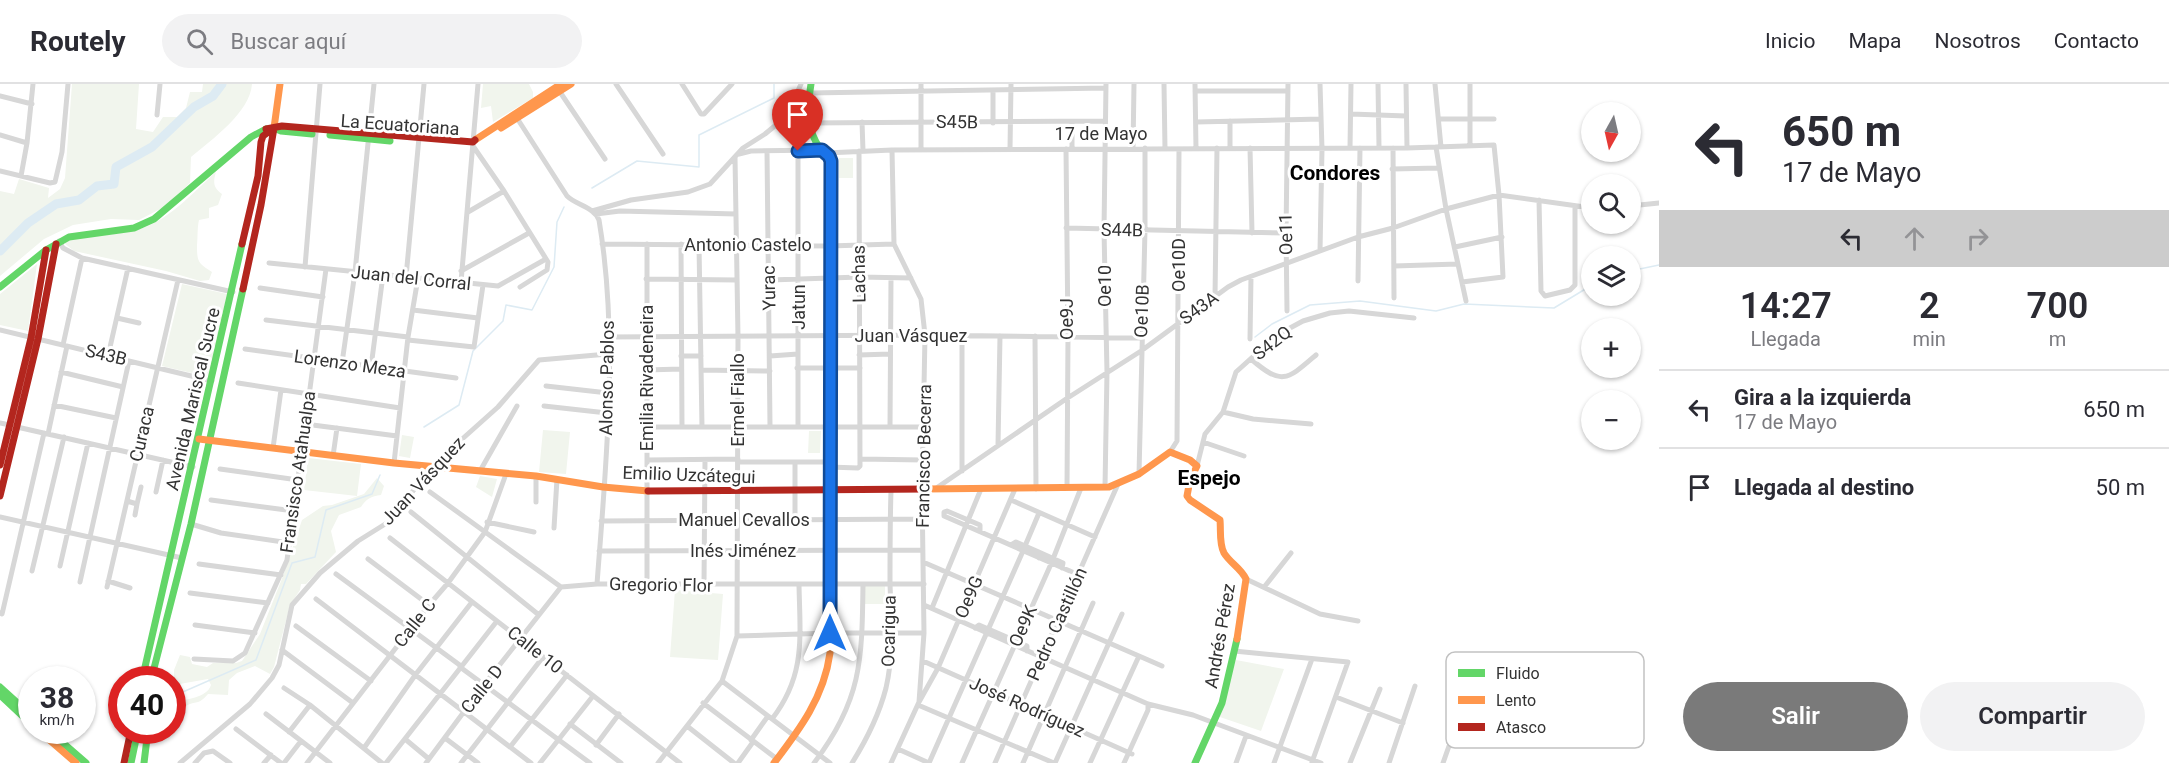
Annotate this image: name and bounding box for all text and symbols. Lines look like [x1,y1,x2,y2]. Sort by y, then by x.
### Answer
search box [162,14,582,68]
text: Routely [30,25,126,58]
icon: search [183,25,216,58]
text: Buscar aquí [231,29,346,54]
text: Inicio [1765,29,1815,53]
text: Mapa [1848,29,1901,53]
text: Nosotros [1934,29,2021,53]
text: Contacto [2054,29,2139,53]
pin [772,89,823,151]
icon: arrive [781,98,814,131]
north arrow [1581,102,1641,162]
map controls [1581,102,1641,450]
text: 650 m [1782,107,1901,156]
icon: left [1683,108,1761,186]
street label: La Ecuatoriana [340,110,460,139]
street label: S45B [936,111,978,132]
street label: 17 de Mayo [1055,123,1147,144]
text: 17 de Mayo [1782,157,1921,189]
district label: Condores [1290,161,1381,185]
button: search [1581,174,1641,234]
street label: Oe11 [1275,213,1296,255]
street label: S44B [1101,219,1143,240]
icon: left [1835,222,1868,255]
icon: ahead [1898,222,1931,255]
icon: right [1961,222,1994,255]
street label: Antonio Castelo [684,234,812,255]
street label: Oe10D [1168,238,1189,292]
street label: Lachas [847,245,870,303]
button: layers [1581,246,1641,306]
street label: Juan del Corral [350,261,472,294]
street label: Yurac [758,265,779,311]
street label: Oe10 [1094,265,1115,307]
street label: Jatun [788,284,809,330]
street label: Oe10B [1130,284,1153,338]
text: 14:27 [1740,285,1832,327]
text: 2 [1919,285,1939,327]
text: 700 [2027,285,2088,327]
street label: S43A [1175,286,1222,329]
street label: Oe9J [1056,298,1077,340]
street label: Avenida Mariscal Sucre [161,305,224,492]
street label: Emilia Rivadeneira [636,305,657,451]
button: + [1581,318,1641,378]
street label: Alonso Pablos [595,320,618,436]
street label: S42Q [1248,321,1295,364]
street label: Juan Vásquez [855,325,967,346]
text: Llegada [1750,327,1821,351]
text: min [1912,327,1946,351]
text: m [2049,327,2066,351]
street label: S43B [83,340,129,369]
street label: Lorenzo Meza [293,345,407,382]
street label: Ermel Fiallo [727,353,748,447]
street label: Francisco Becerra [912,384,935,528]
text: Gira a la izquierda [1734,385,1911,410]
street label: Fransisco Atahualpa [276,390,319,554]
button: − [1581,390,1641,450]
icon: left [1683,393,1716,426]
text: 650 m [2083,397,2145,422]
street label: Curaca [125,404,158,464]
text: 17 de Mayo [1734,410,1837,434]
street label: Juan Vásquez [376,432,469,529]
street label: Emilio Uzcátegui [622,462,756,487]
district label: Espejo [1177,466,1241,490]
icon: arrive [1683,471,1716,504]
text: Llegada al destino [1734,475,1914,500]
text: 50 m [2096,475,2145,500]
street label: Manuel Cevallos [678,509,810,530]
street label: Inés Jiménez [690,540,796,561]
street label: Pedro Castillón [1022,564,1091,684]
street label: Oe9G [950,572,987,621]
street label: Gregorio Flor [609,573,713,596]
street label: Andrés Pérez [1200,582,1239,690]
street label: Calle C [389,594,440,651]
street label: Ocarigua [877,595,900,667]
position arrow [798,601,862,665]
street label: Oe9K [1004,601,1041,650]
street label: Calle 10 [503,621,567,678]
legend [1446,652,1644,748]
street label: Calle D [456,660,507,717]
text: Fluido [1496,664,1540,683]
speed limit sign: 40 [108,666,186,744]
street label: José Rodríguez [966,672,1088,741]
text: 38 [40,680,74,715]
button: Salir [1683,682,1908,751]
button: Compartir [1920,682,2145,751]
text: Lento [1496,691,1536,710]
text: km/h [39,711,75,729]
text: Atasco [1496,718,1546,737]

